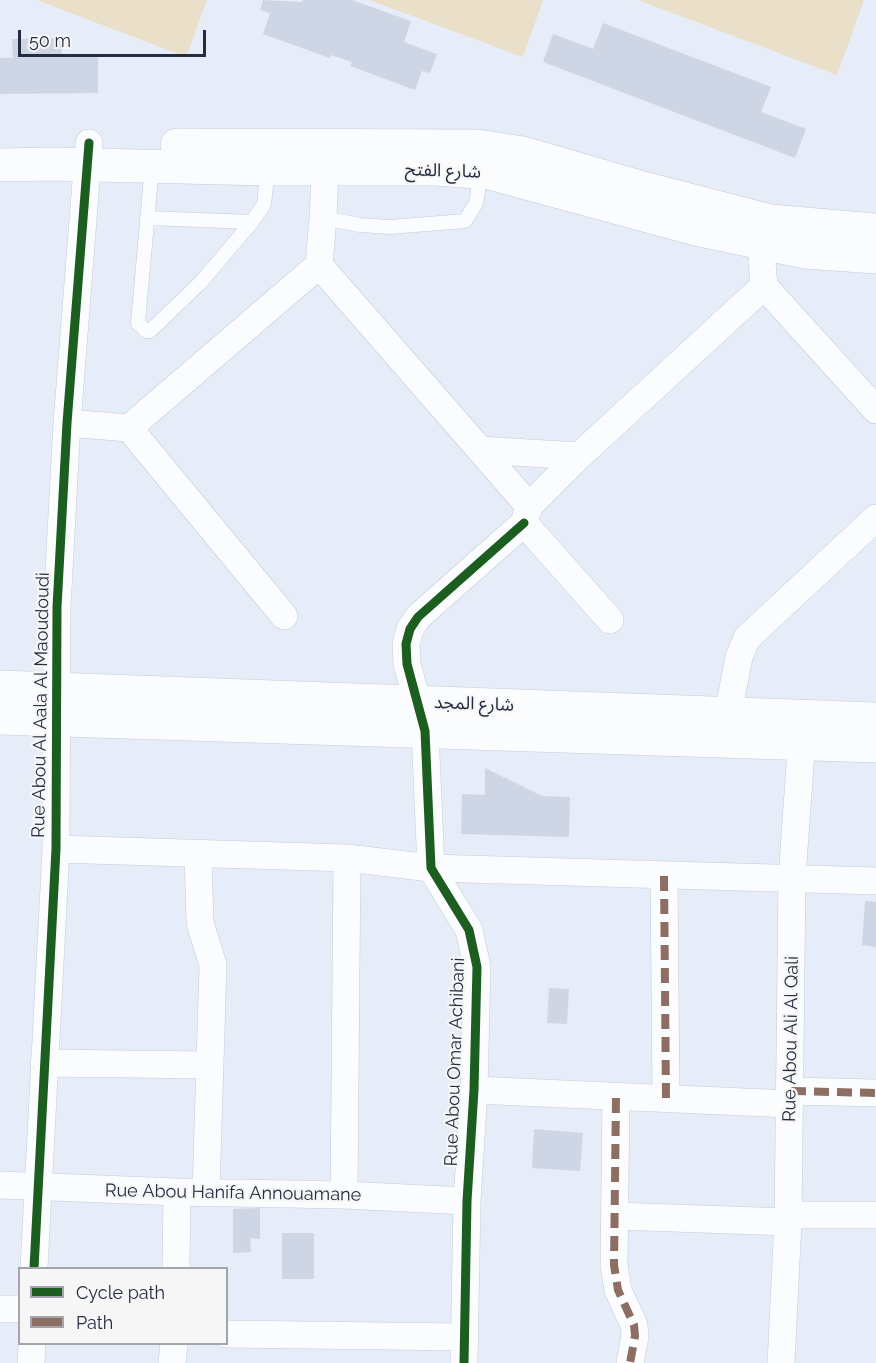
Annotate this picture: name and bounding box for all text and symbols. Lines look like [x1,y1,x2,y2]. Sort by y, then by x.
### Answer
scale bar [21,18,208,56]
text: 50 m [29,30,71,51]
street label: شارع الفتح [405,159,481,183]
street label: Rue Abou Al Aala Al Maoudoudi [28,572,54,838]
street label: شارع المجد [434,692,514,716]
street label: Rue Abou Ali Al Qali [779,956,803,1122]
street label: Rue Abou Omar Achibani [441,957,469,1167]
street label: Rue Abou Hanifa Annouamane [105,1180,361,1206]
legend [18,1267,228,1345]
text: Cycle path [76,1282,165,1303]
text: Path [76,1312,113,1333]

